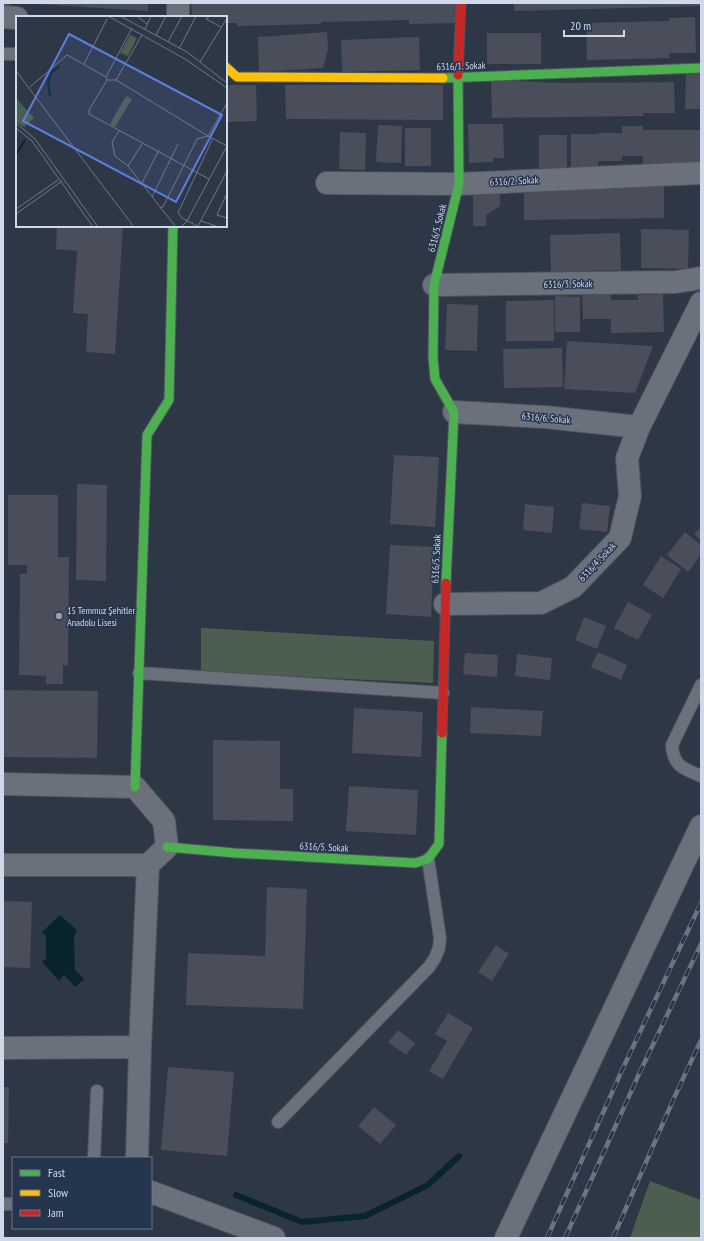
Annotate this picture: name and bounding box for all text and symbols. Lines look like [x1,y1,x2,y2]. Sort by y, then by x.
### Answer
scale bar [564,12,624,38]
inset map [16,16,227,227]
text: 20 m [570,18,591,33]
street label: 6316/1. Sokak [436,59,486,73]
street label: 6316/2. Sokak [489,173,539,189]
street label: 6316/5. Sokak [425,203,449,253]
street label: 6316/3. Sokak [543,277,593,291]
street label: 6316/6. Sokak [521,409,571,427]
street label: 6316/5. Sokak [428,534,444,584]
street label: 6316/4. Sokak [576,540,619,584]
place label: 15 Temmuz Şehitler Anadolu Lisesi [67,604,135,629]
marker: 15 Temmuz Şehitler Anadolu Lisesi [54,611,64,621]
street label: 6316/5. Sokak [299,839,349,855]
legend [12,1157,152,1229]
text: Fast [48,1165,66,1180]
text: Slow [48,1185,69,1200]
text: Jam [47,1205,64,1220]

